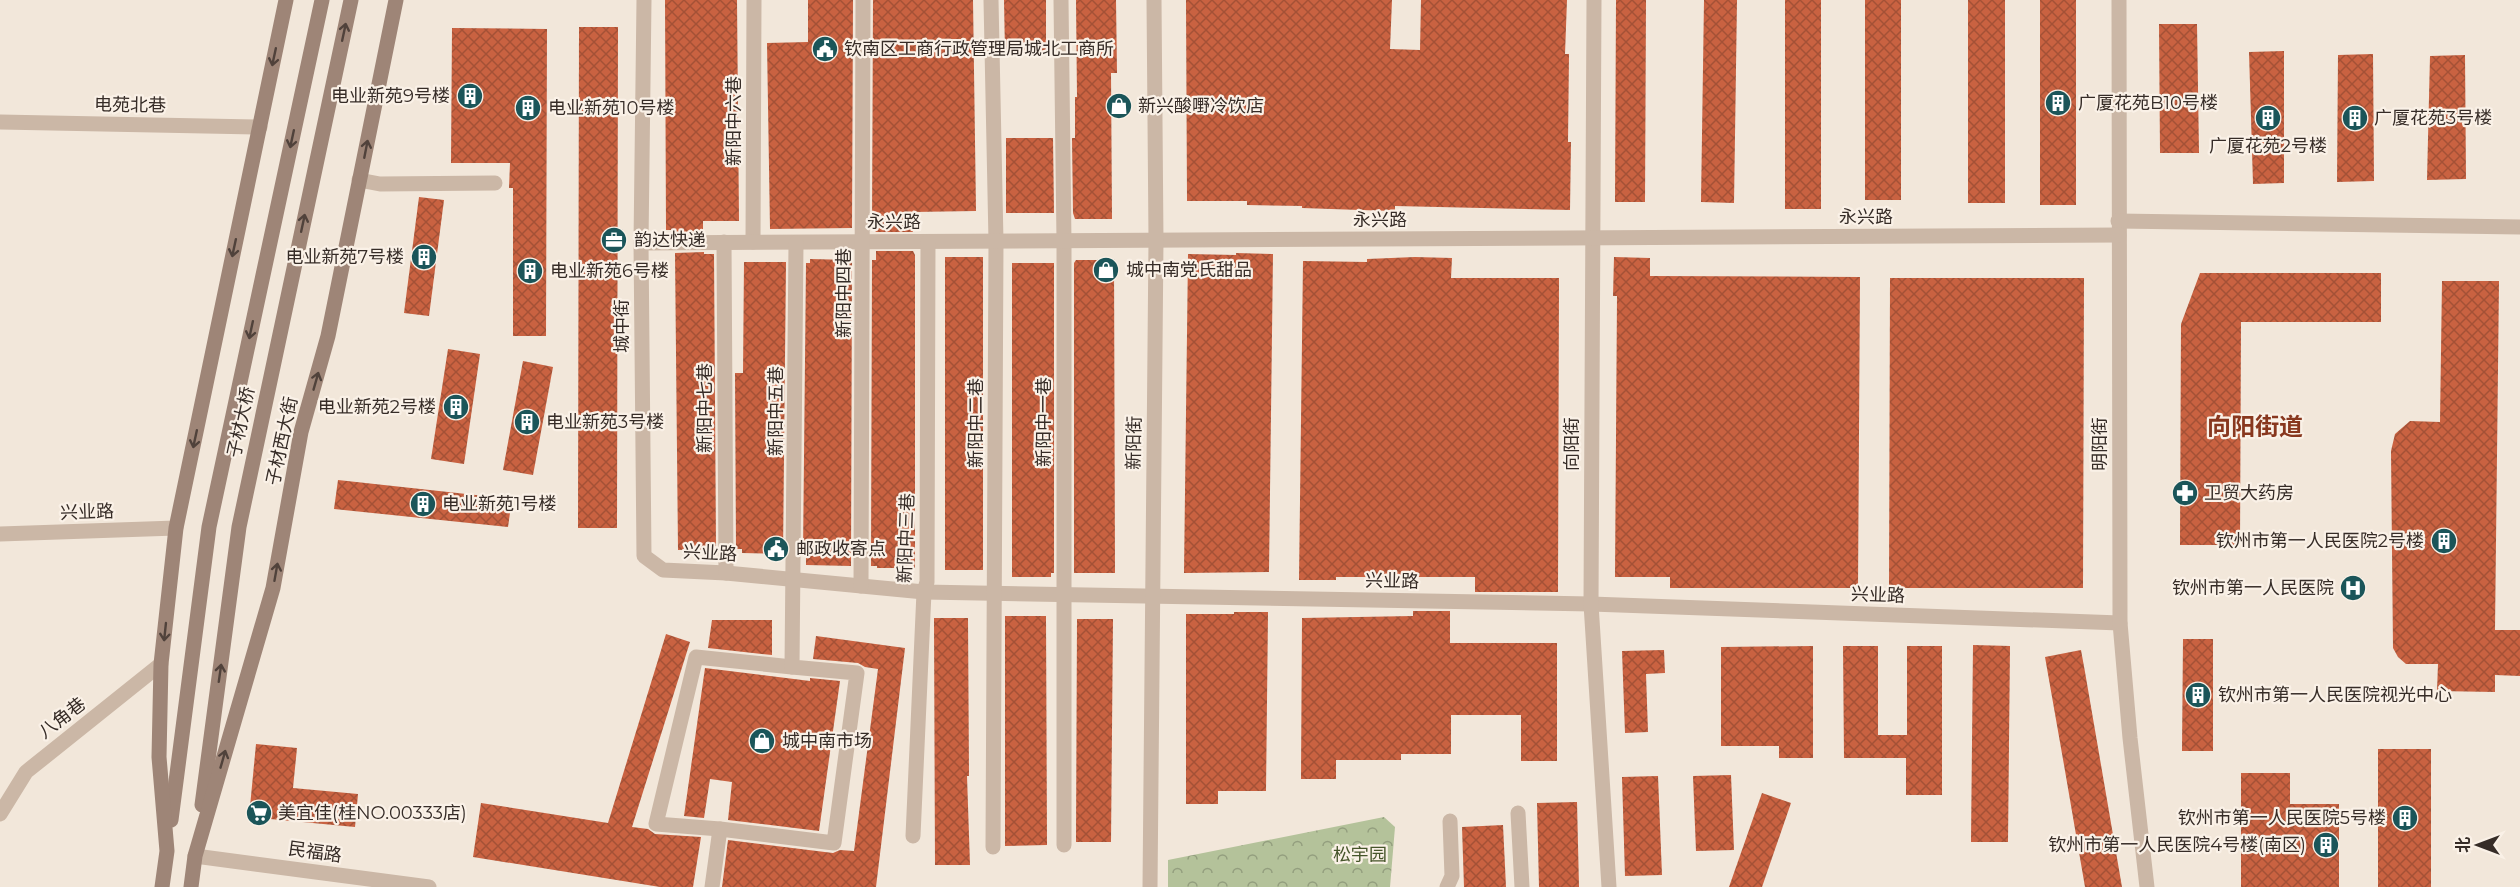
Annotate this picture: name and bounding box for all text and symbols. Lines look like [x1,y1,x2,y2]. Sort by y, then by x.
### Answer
one-way arrow [339,23,350,43]
public building icon: 钦南区工商行政管理局城北工商所 [810,34,840,64]
place label: 钦南区工商行政管理局城北工商所 [844,38,1114,60]
one-way arrow [268,47,279,67]
street label: 新阳中六巷 [723,76,745,166]
building icon: 电业新苑9号楼 [455,81,485,111]
place label: 电业新苑9号楼 [331,85,450,107]
building icon: 广厦花苑B10号楼 [2043,88,2073,118]
shop icon: 新兴酸嘢冷饮店 [1104,91,1134,121]
place label: 广厦花苑B10号楼 [2078,92,2218,114]
street label: 电苑北巷 [94,93,166,117]
building icon: 电业新苑10号楼 [513,93,543,123]
place label: 新兴酸嘢冷饮店 [1138,95,1264,117]
place label: 电业新苑10号楼 [548,97,674,119]
building icon: 广厦花苑2号楼 [2253,103,2283,133]
building icon: 广厦花苑3号楼 [2340,103,2370,133]
place label: 广厦花苑3号楼 [2374,107,2492,129]
one-way arrow [286,129,297,149]
place label: 广厦花苑2号楼 [2209,135,2327,157]
one-way arrow [361,140,372,160]
street label: 永兴路 [1839,206,1893,228]
street label: 永兴路 [1353,209,1407,231]
street label: 永兴路 [867,211,921,233]
one-way arrow [298,214,310,233]
office icon: 韵达快递 [599,225,629,255]
place label: 韵达快递 [634,229,706,251]
one-way arrow [228,238,240,257]
building icon: 电业新苑7号楼 [409,242,439,272]
place label: 电业新苑7号楼 [285,246,404,268]
street label: 新阳中四巷 [833,248,855,338]
shop icon: 城中南党氏甜品 [1091,255,1121,285]
building icon: 电业新苑6号楼 [515,256,545,286]
place label: 城中南党氏甜品 [1126,259,1252,281]
place label: 电业新苑6号楼 [550,260,669,282]
street label: 城中街 [611,299,633,353]
one-way arrow [245,320,256,339]
street label: 新阳中七巷 [694,363,716,453]
street label: 新阳中五巷 [765,366,787,456]
one-way arrow [310,372,322,391]
street label: 新阳中一巷 [1033,377,1055,467]
street label: 新阳中二巷 [965,378,987,468]
street label: 子材大桥 [223,384,259,460]
building icon: 电业新苑2号楼 [441,392,471,422]
street label: 子材西大街 [262,395,302,487]
place label: 电业新苑2号楼 [318,396,436,418]
building icon: 电业新苑3号楼 [512,407,542,437]
place label: 电业新苑3号楼 [546,411,664,433]
district label: 向阳街道 [2207,412,2303,441]
street label: 新阳街 [1123,416,1145,470]
street label: 向阳街 [1561,417,1583,471]
street label: 明阳街 [2089,417,2111,471]
one-way arrow [188,429,200,448]
pharmacy icon: 卫贸大药房 [2170,478,2200,508]
place label: 卫贸大药房 [2204,482,2294,504]
building icon: 电业新苑1号楼 [408,489,438,519]
place label: 电业新苑1号楼 [442,493,557,515]
street label: 新阳中三巷 [893,493,919,583]
street label: 兴业路 [60,500,114,524]
building icon: 钦州市第一人民医院2号楼 [2429,526,2459,556]
place label: 钦州市第一人民医院2号楼 [2216,530,2424,552]
public building icon: 邮政收寄点 [761,534,791,564]
place label: 邮政收寄点 [796,538,886,560]
street label: 兴业路 [682,541,738,565]
one-way arrow [271,562,282,582]
street label: 兴业路 [1365,570,1419,592]
hospital icon: 钦州市第一人民医院 [2338,573,2368,603]
place label: 钦州市第一人民医院 [2172,577,2334,599]
street label: 兴业路 [1851,583,1905,607]
one-way arrow [159,621,170,641]
one-way arrow [214,663,225,683]
building icon: 钦州市第一人民医院视光中心 [2183,680,2213,710]
place label: 钦州市第一人民医院视光中心 [2218,684,2452,706]
street label: 八角巷 [34,693,90,743]
shop icon: 城中南市场 [747,726,777,756]
place label: 城中南市场 [782,730,872,752]
one-way arrow [218,750,230,769]
supermarket icon: 美宜佳(桂NO.00333店) [244,798,274,828]
place label: 美宜佳(桂NO.00333店) [278,802,467,824]
building icon: 钦州市第一人民医院5号楼 [2390,803,2420,833]
place label: 钦州市第一人民医院5号楼 [2178,807,2386,829]
north arrow [2448,815,2508,875]
building icon: 钦州市第一人民医院4号楼(南区) [2311,830,2341,860]
place label: 钦州市第一人民医院4号楼(南区) [2048,834,2306,856]
street label: 民福路 [287,837,343,867]
text: 北 [2454,837,2473,853]
park label: 松宇园 [1333,844,1387,866]

